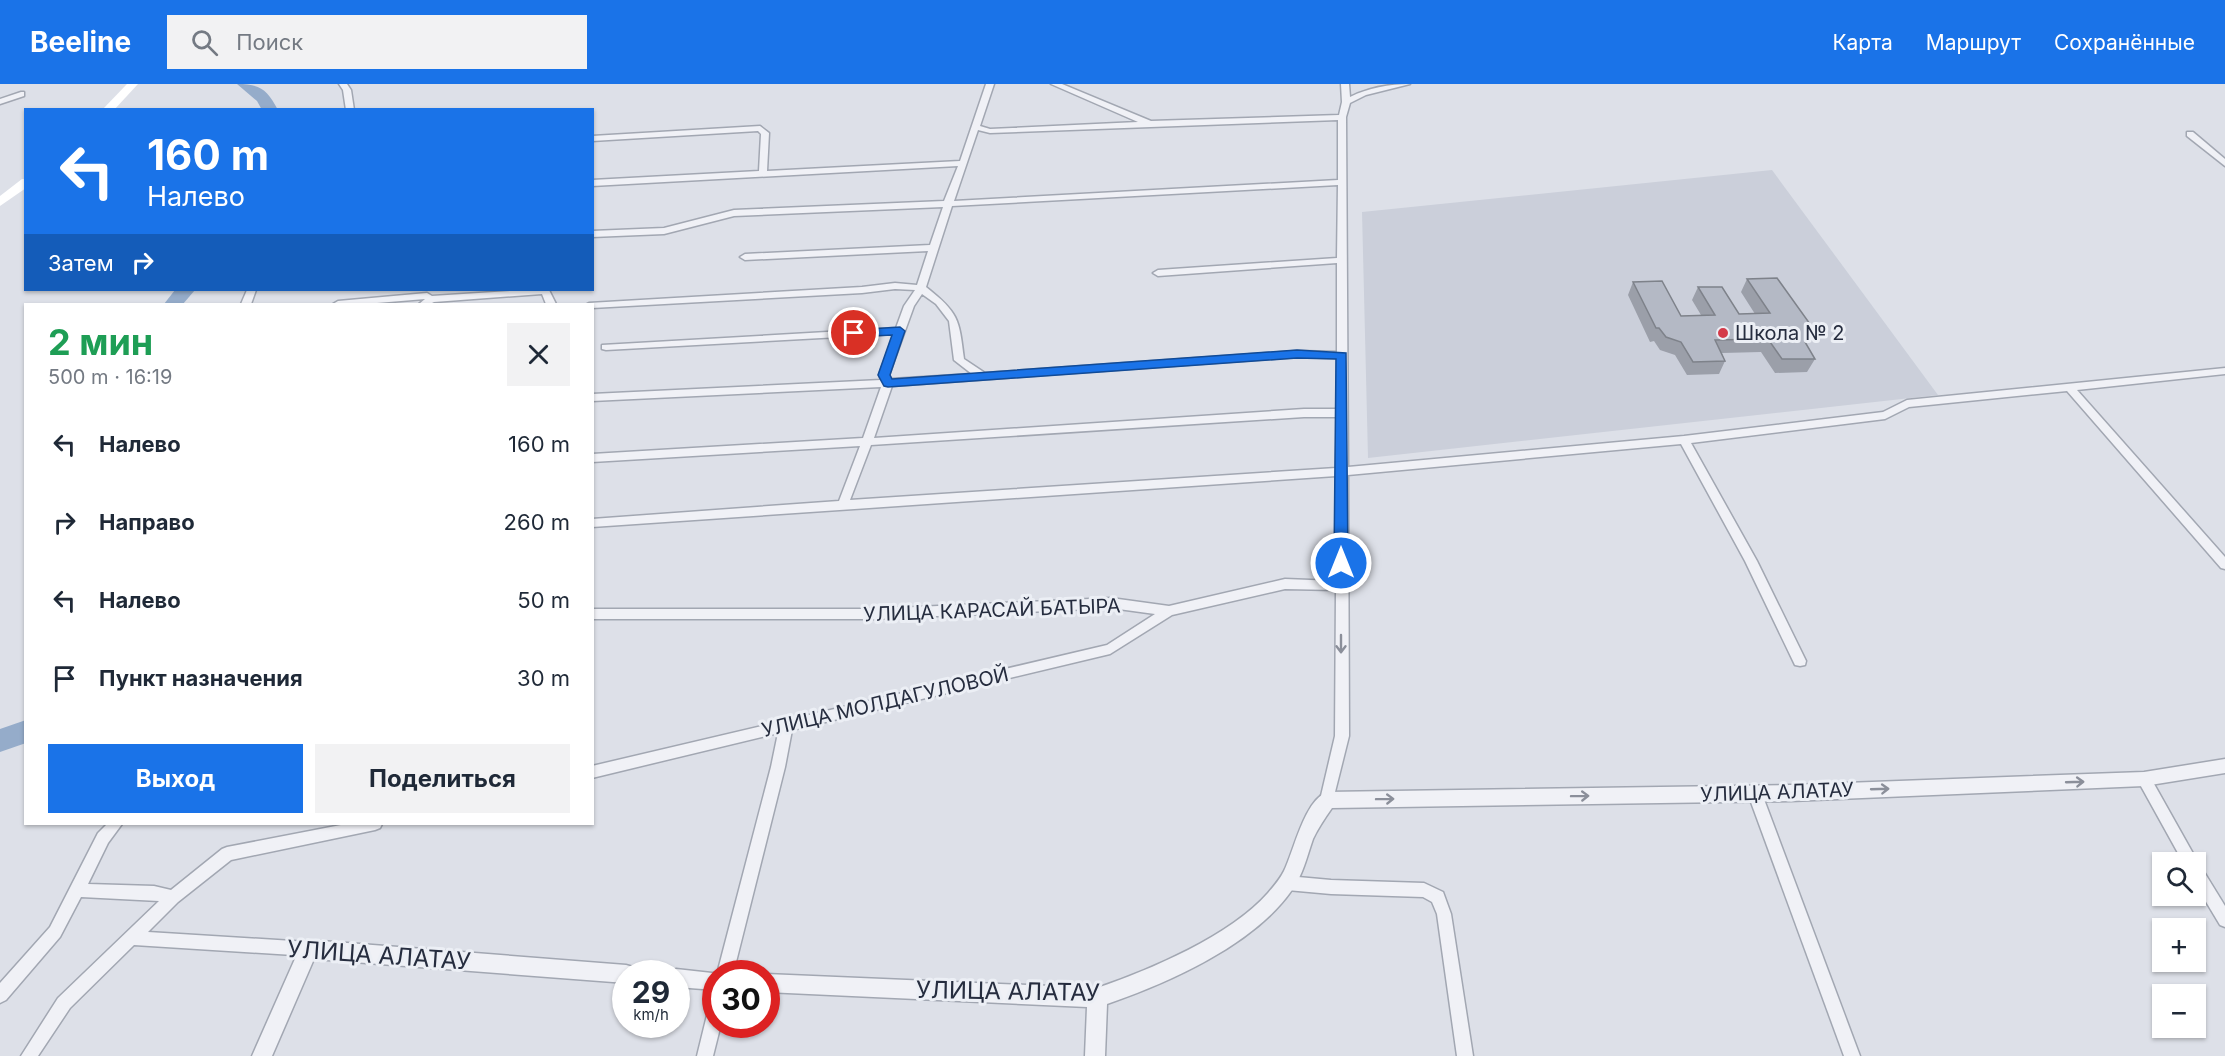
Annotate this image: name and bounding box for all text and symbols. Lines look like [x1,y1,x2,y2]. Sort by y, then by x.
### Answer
search box [167,15,587,69]
text: Beeline [30,25,131,59]
icon: search [188,26,221,59]
text: Поиск [236,29,303,55]
text: Карта [1832,30,1893,55]
text: Маршрут [1926,30,2021,55]
text: Сохранённые [2054,30,2195,55]
text: 160 m [147,129,269,180]
icon: left [48,132,126,210]
text: Налево [147,180,245,213]
icon: right [126,246,159,279]
text: Затем [48,250,114,276]
pin [828,307,879,358]
icon: arrive [837,316,870,349]
text: 2 мин [48,320,153,364]
place label: Школа № 2 [1735,321,1845,345]
button: close [507,323,570,386]
marker: Школа № 2 [1716,326,1730,340]
text: 500 m · 16:19 [48,365,172,389]
icon: left [48,428,81,461]
text: Налево [99,431,181,457]
text: 160 m [508,431,570,457]
icon: right [48,506,81,539]
text: Направо [99,509,195,535]
text: 260 m [504,509,570,535]
position arrow [1309,531,1373,595]
icon: left [48,584,81,617]
text: Налево [99,587,181,613]
text: 50 m [517,587,570,613]
street label: УЛИЦА КАРАСАЙ БАТЫРА [863,593,1121,626]
one-way arrow [1335,634,1347,654]
street label: УЛИЦА МОЛДАГУЛОВОЙ [759,661,1011,742]
icon: arrive [48,662,81,695]
text: Пункт назначения [99,665,303,691]
text: 30 m [517,665,570,691]
button: Выход [48,744,303,813]
button: Поделиться [315,744,570,813]
one-way arrow [2065,776,2085,787]
street label: УЛИЦА АЛАТАУ [1700,777,1855,807]
one-way arrow [1870,784,1890,795]
one-way arrow [1570,790,1590,802]
one-way arrow [1375,793,1395,805]
map controls [2152,852,2206,1038]
button: search [2152,852,2206,906]
button: + [2152,918,2206,972]
street label: УЛИЦА АЛАТАУ [286,934,472,976]
speed limit sign: 30 [702,960,780,1038]
text: 29 [632,974,670,1010]
street label: УЛИЦА АЛАТАУ [916,975,1100,1007]
button: − [2152,984,2206,1038]
text: km/h [633,1005,669,1024]

